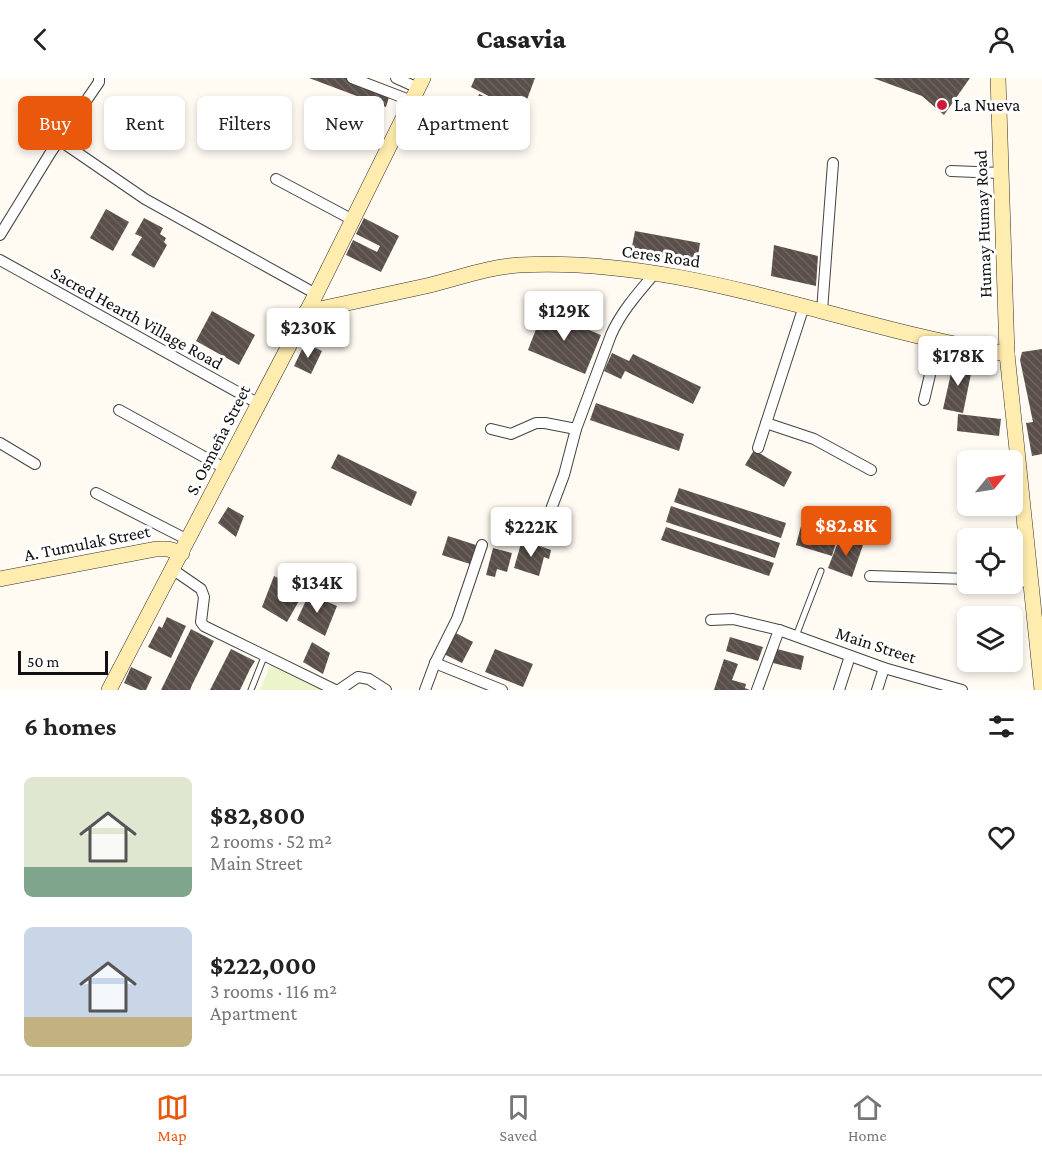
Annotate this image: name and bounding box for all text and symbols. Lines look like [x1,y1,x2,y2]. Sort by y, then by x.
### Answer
icon: back [24,23,57,56]
icon: person [985,23,1018,56]
text: Casavia [476,24,566,54]
place label: La Nueva [954,95,1020,115]
chip: Buy [18,96,92,150]
chip: Rent [104,96,185,150]
chip: Filters [197,96,292,150]
chip: New [304,96,384,150]
chip: Apartment [396,96,530,150]
marker: La Nueva [935,98,949,112]
street label: Humay Humay Road [970,149,996,298]
street label: Ceres Road [620,241,702,271]
street label: Sacred Hearth Village Road [48,262,227,374]
pin: $129K [522,291,606,342]
text: $129K [538,299,590,321]
pin: $230K [266,308,350,359]
text: $230K [281,316,335,338]
pin: $178K [916,336,1000,387]
text: $178K [932,344,984,366]
street label: S. Osmeña Street [182,381,255,498]
north arrow [957,450,1023,516]
map controls [957,450,1023,672]
pin: $82.8K [797,506,895,557]
pin: $222K [489,507,573,558]
text: $82.8K [815,514,877,536]
text: $222K [505,515,557,537]
street label: A. Tumulak Street [22,521,153,565]
button: locate [957,528,1023,594]
pin: $134K [275,563,359,614]
text: $134K [292,571,342,593]
button: layers [957,606,1023,672]
street label: Main Street [833,623,920,668]
scale bar [18,648,108,676]
text: 50 m [27,653,59,670]
icon: filters [985,710,1018,743]
text: 6 homes [24,712,116,741]
icon: home [72,801,144,873]
text: $82,800 [210,801,305,830]
icon: heart [985,821,1018,854]
text: 2 rooms · 52 m² [210,830,332,852]
text: Main Street [210,852,302,874]
icon: home [72,951,144,1023]
text: $222,000 [210,951,317,980]
icon: heart [985,971,1018,1004]
text: 3 rooms · 116 m² [210,980,337,1002]
text: Apartment [210,1002,297,1024]
tab: Map [156,1091,189,1144]
tab: Saved [500,1091,537,1144]
tab: Home [848,1091,886,1144]

